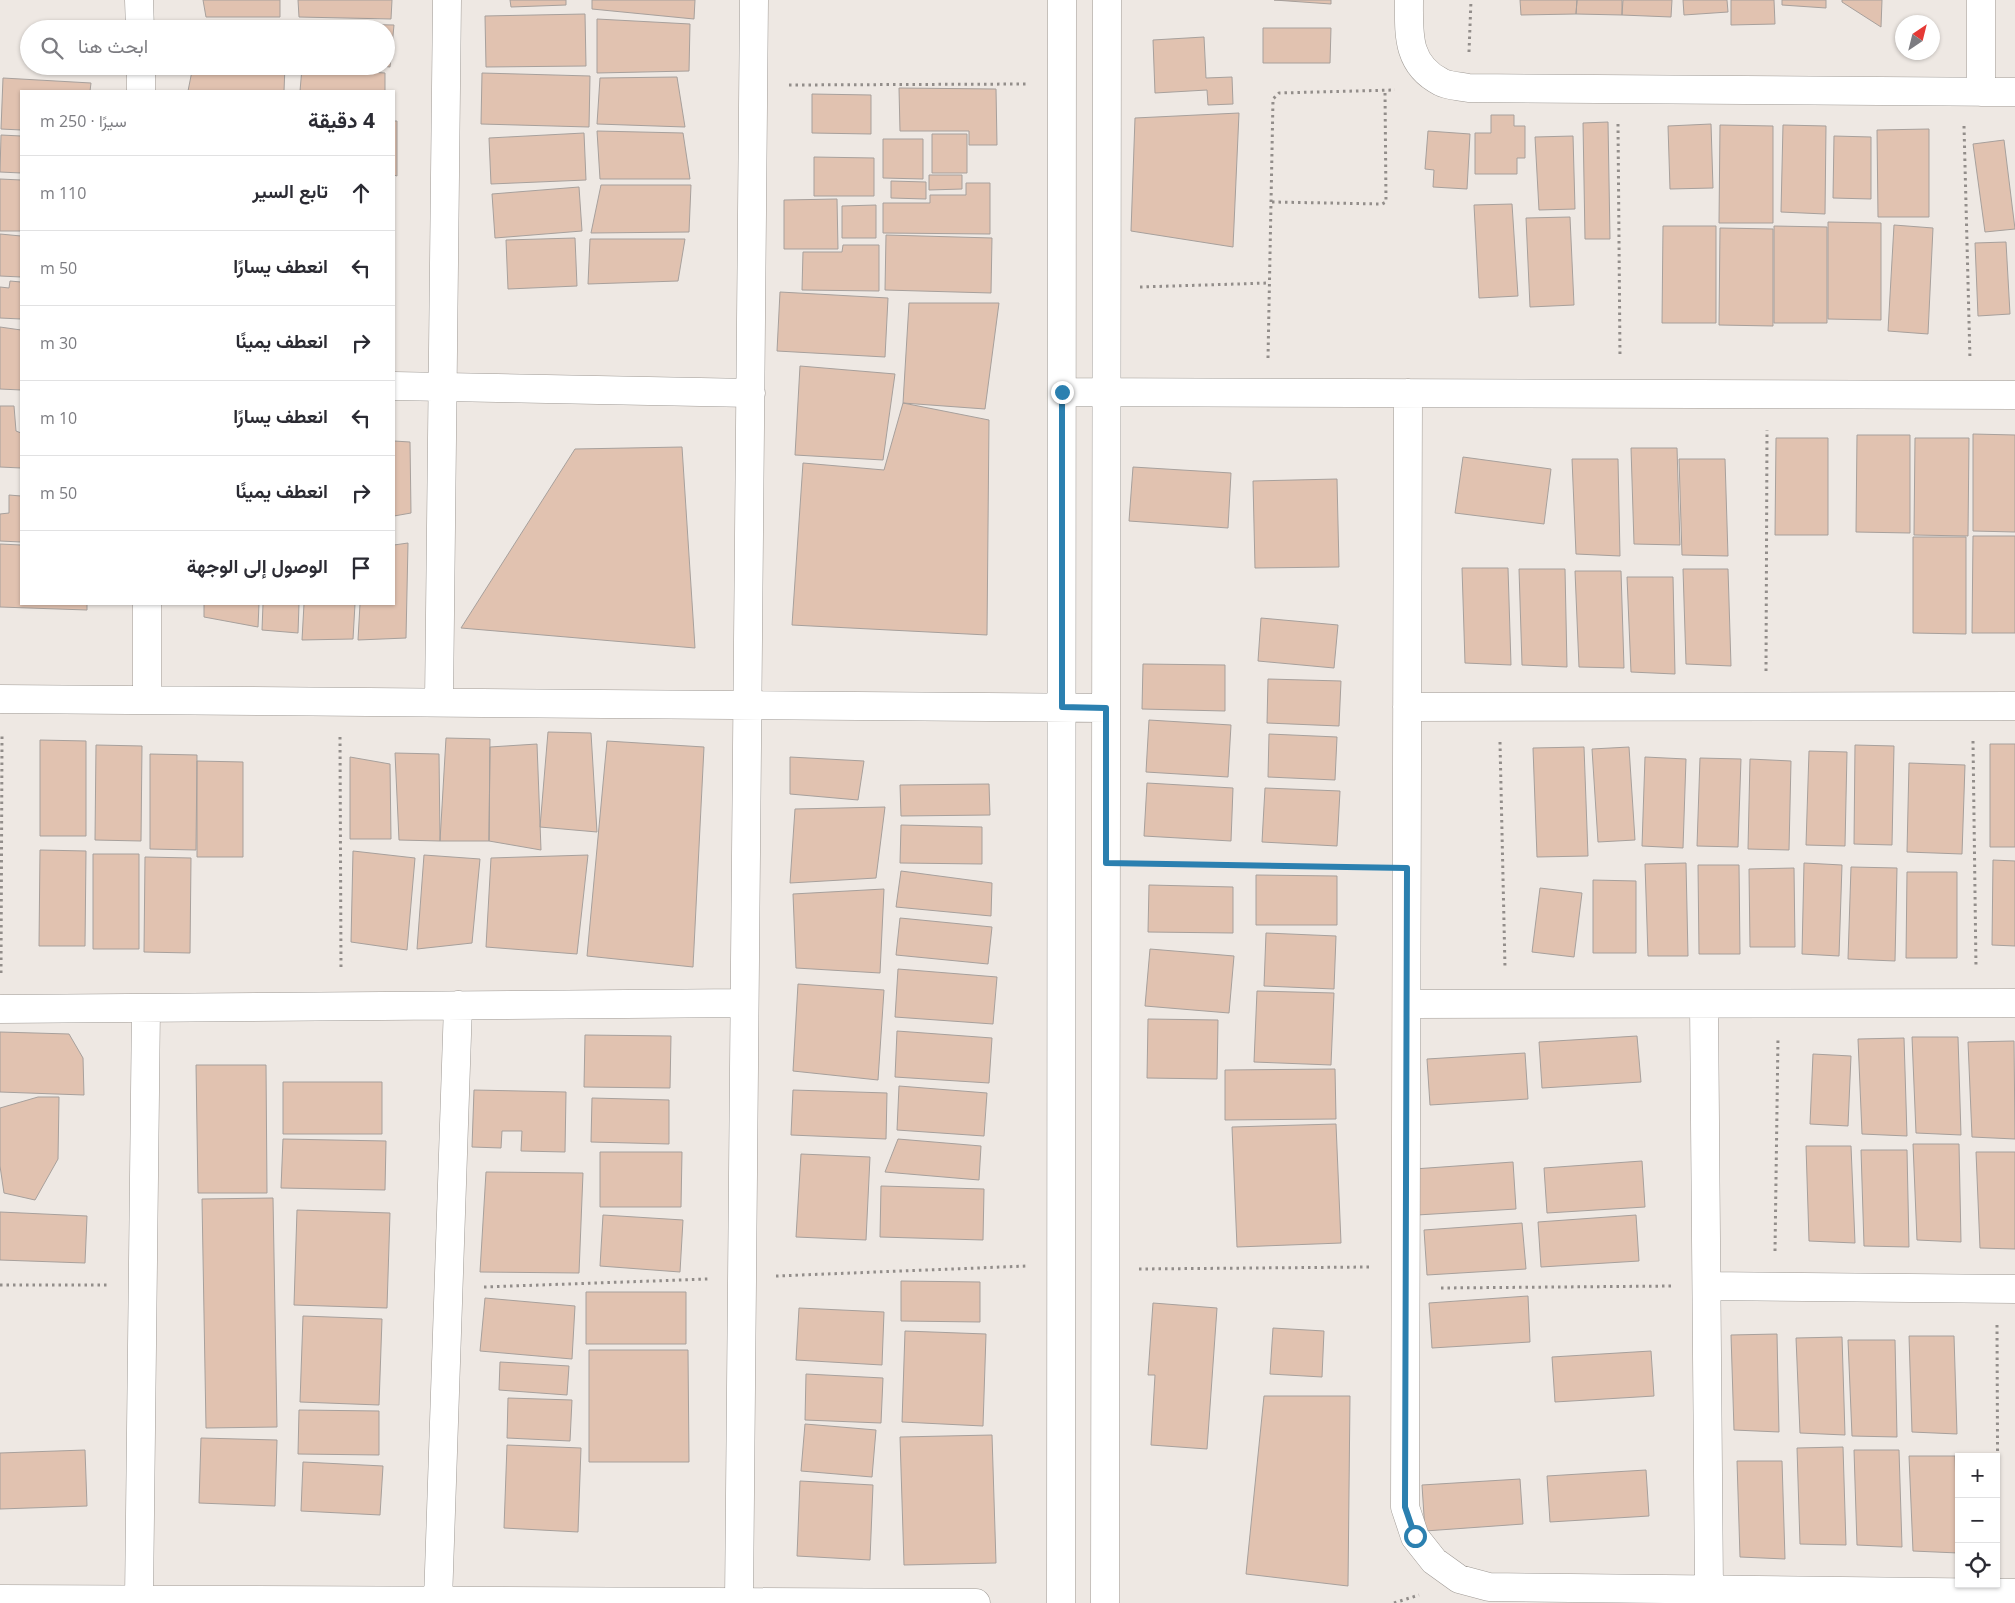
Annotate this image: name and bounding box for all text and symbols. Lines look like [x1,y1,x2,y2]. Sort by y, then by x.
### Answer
north arrow [1895,15,1940,60]
search box [20,20,395,75]
text: ابحث هنا [78,33,148,59]
icon: search [38,34,66,62]
text: 4 دقيقة [308,106,375,134]
text: سيرًا · 250 m [40,110,127,132]
text: تابع السير [252,178,328,204]
icon: ahead [347,179,375,207]
text: 110 m [40,182,86,204]
text: انعطف يسارًا [233,253,328,279]
icon: left [347,254,375,282]
text: 50 m [40,257,77,279]
text: انعطف يمينًا [235,328,328,354]
icon: right [347,329,375,357]
text: 30 m [40,332,77,354]
route end [1051,381,1074,404]
text: انعطف يسارًا [233,403,328,429]
icon: left [347,404,375,432]
text: 10 m [40,407,77,429]
text: انعطف يمينًا [235,478,328,504]
icon: right [347,479,375,507]
text: 50 m [40,482,77,504]
text: الوصول إلى الوجهة [187,553,328,579]
icon: arrive [347,554,375,582]
map controls [1955,1453,2000,1588]
button: + [1955,1453,2000,1498]
button: − [1955,1498,2000,1543]
route start [1404,1525,1427,1548]
button: locate [1955,1543,2000,1588]

